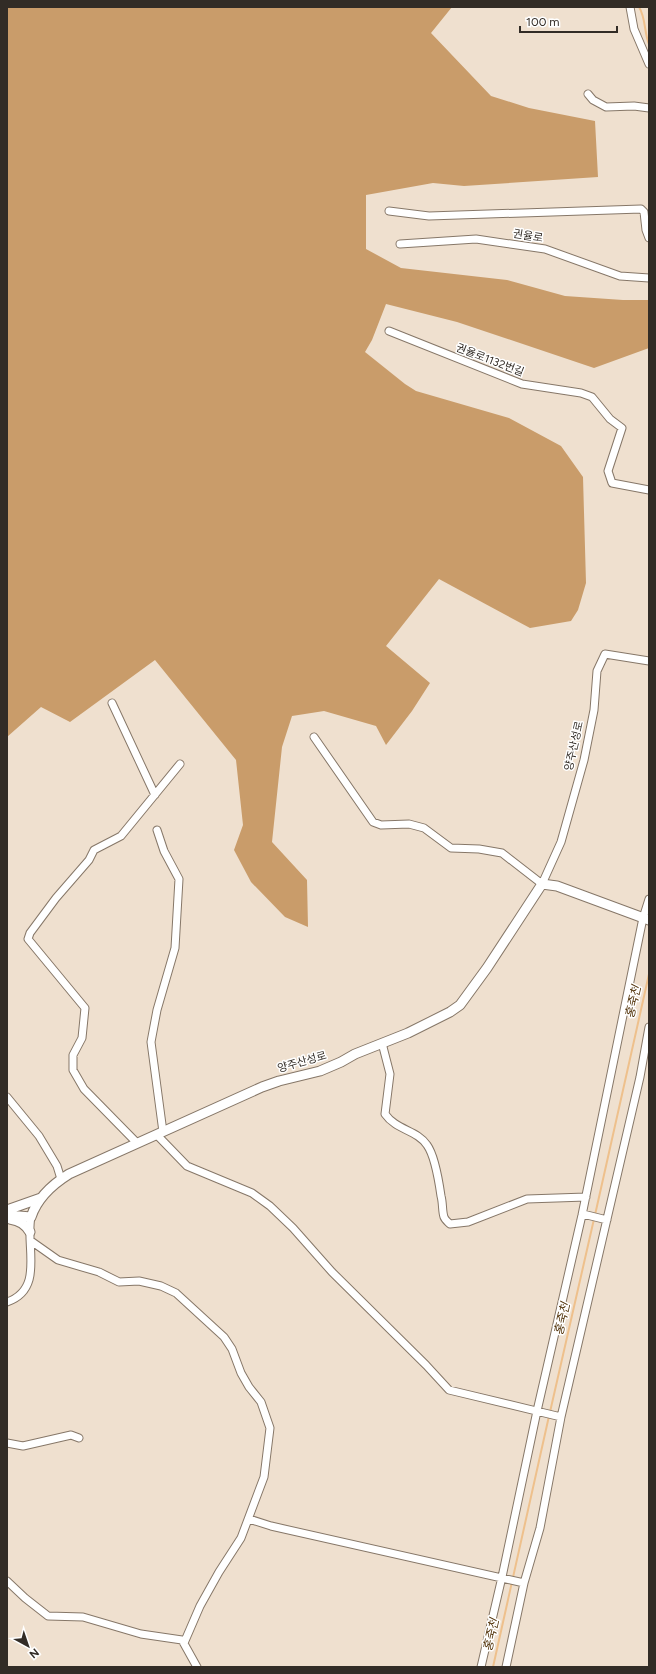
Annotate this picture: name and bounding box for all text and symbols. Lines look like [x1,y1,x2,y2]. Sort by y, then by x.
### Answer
scale bar [520,8,617,34]
text: 100 m [526,15,560,29]
street label: 권율로 [512,227,544,245]
street label: 권율로1132번길 [454,341,526,379]
street label: 양주산성로 [562,720,586,772]
water label: 홍죽천 [622,982,644,1020]
street label: 양주산성로 [276,1049,328,1075]
water label: 홍죽천 [551,1299,573,1337]
water label: 홍죽천 [480,1615,502,1653]
north arrow [8,1626,48,1666]
text: N [27,1646,42,1661]

